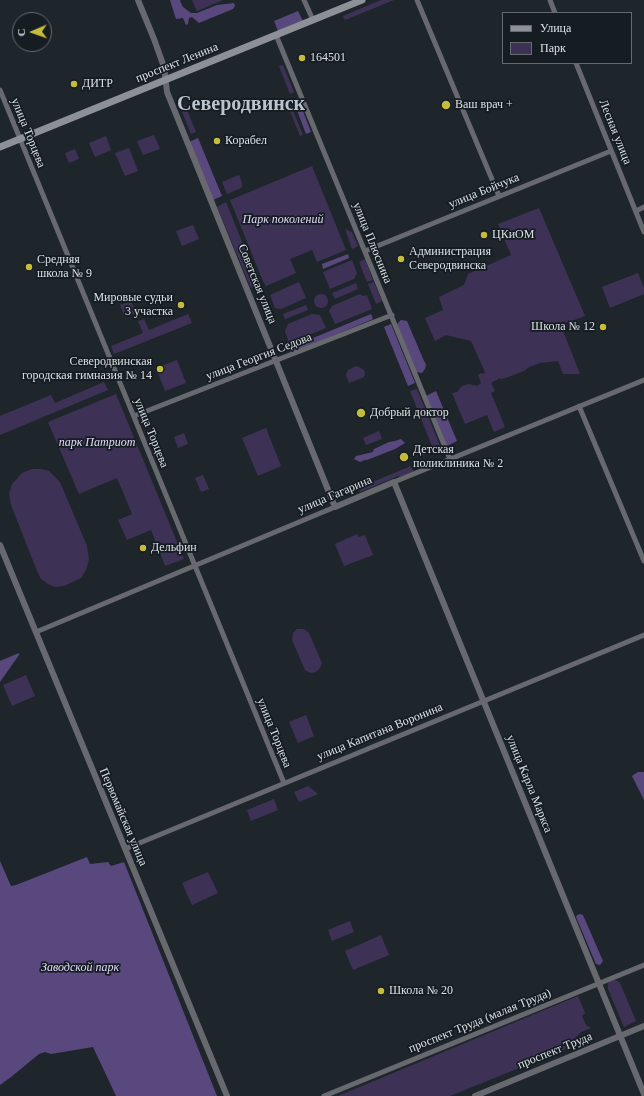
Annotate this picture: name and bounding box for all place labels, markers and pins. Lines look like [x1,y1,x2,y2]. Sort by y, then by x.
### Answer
place label: 164501 [310,51,346,65]
marker: 164501 [297,53,307,63]
place label: ДИТР [82,77,113,91]
marker: ДИТР [69,79,79,89]
place label: Ваш врач + [455,98,513,112]
marker: Ваш врач + [440,99,452,111]
place label: Корабел [225,134,267,148]
marker: Корабел [212,136,222,146]
place label: ЦКиОМ [492,228,534,242]
marker: ЦКиОМ [479,230,489,240]
place label: Администрация Северодвинска [409,245,491,273]
place label: Средняя школа № 9 [37,253,92,281]
marker: Администрация Северодвинска [396,254,406,264]
marker: Средняя школа № 9 [24,262,34,272]
place label: Мировые судьи 3 участка [93,291,173,319]
marker: Мировые судьи 3 участка [176,300,186,310]
place label: Школа № 12 [531,320,595,334]
marker: Школа № 12 [598,322,608,332]
place label: Северодвинская городская гимназия № 14 [22,355,152,383]
marker: Северодвинская городская гимназия № 14 [155,364,165,374]
place label: Добрый доктор [370,406,449,420]
marker: Добрый доктор [355,407,367,419]
place label: Детская поликлиника № 2 [413,443,503,471]
marker: Детская поликлиника № 2 [398,451,410,463]
place label: Дельфин [151,541,197,555]
marker: Дельфин [138,543,148,553]
place label: Школа № 20 [389,984,453,998]
marker: Школа № 20 [376,986,386,996]

